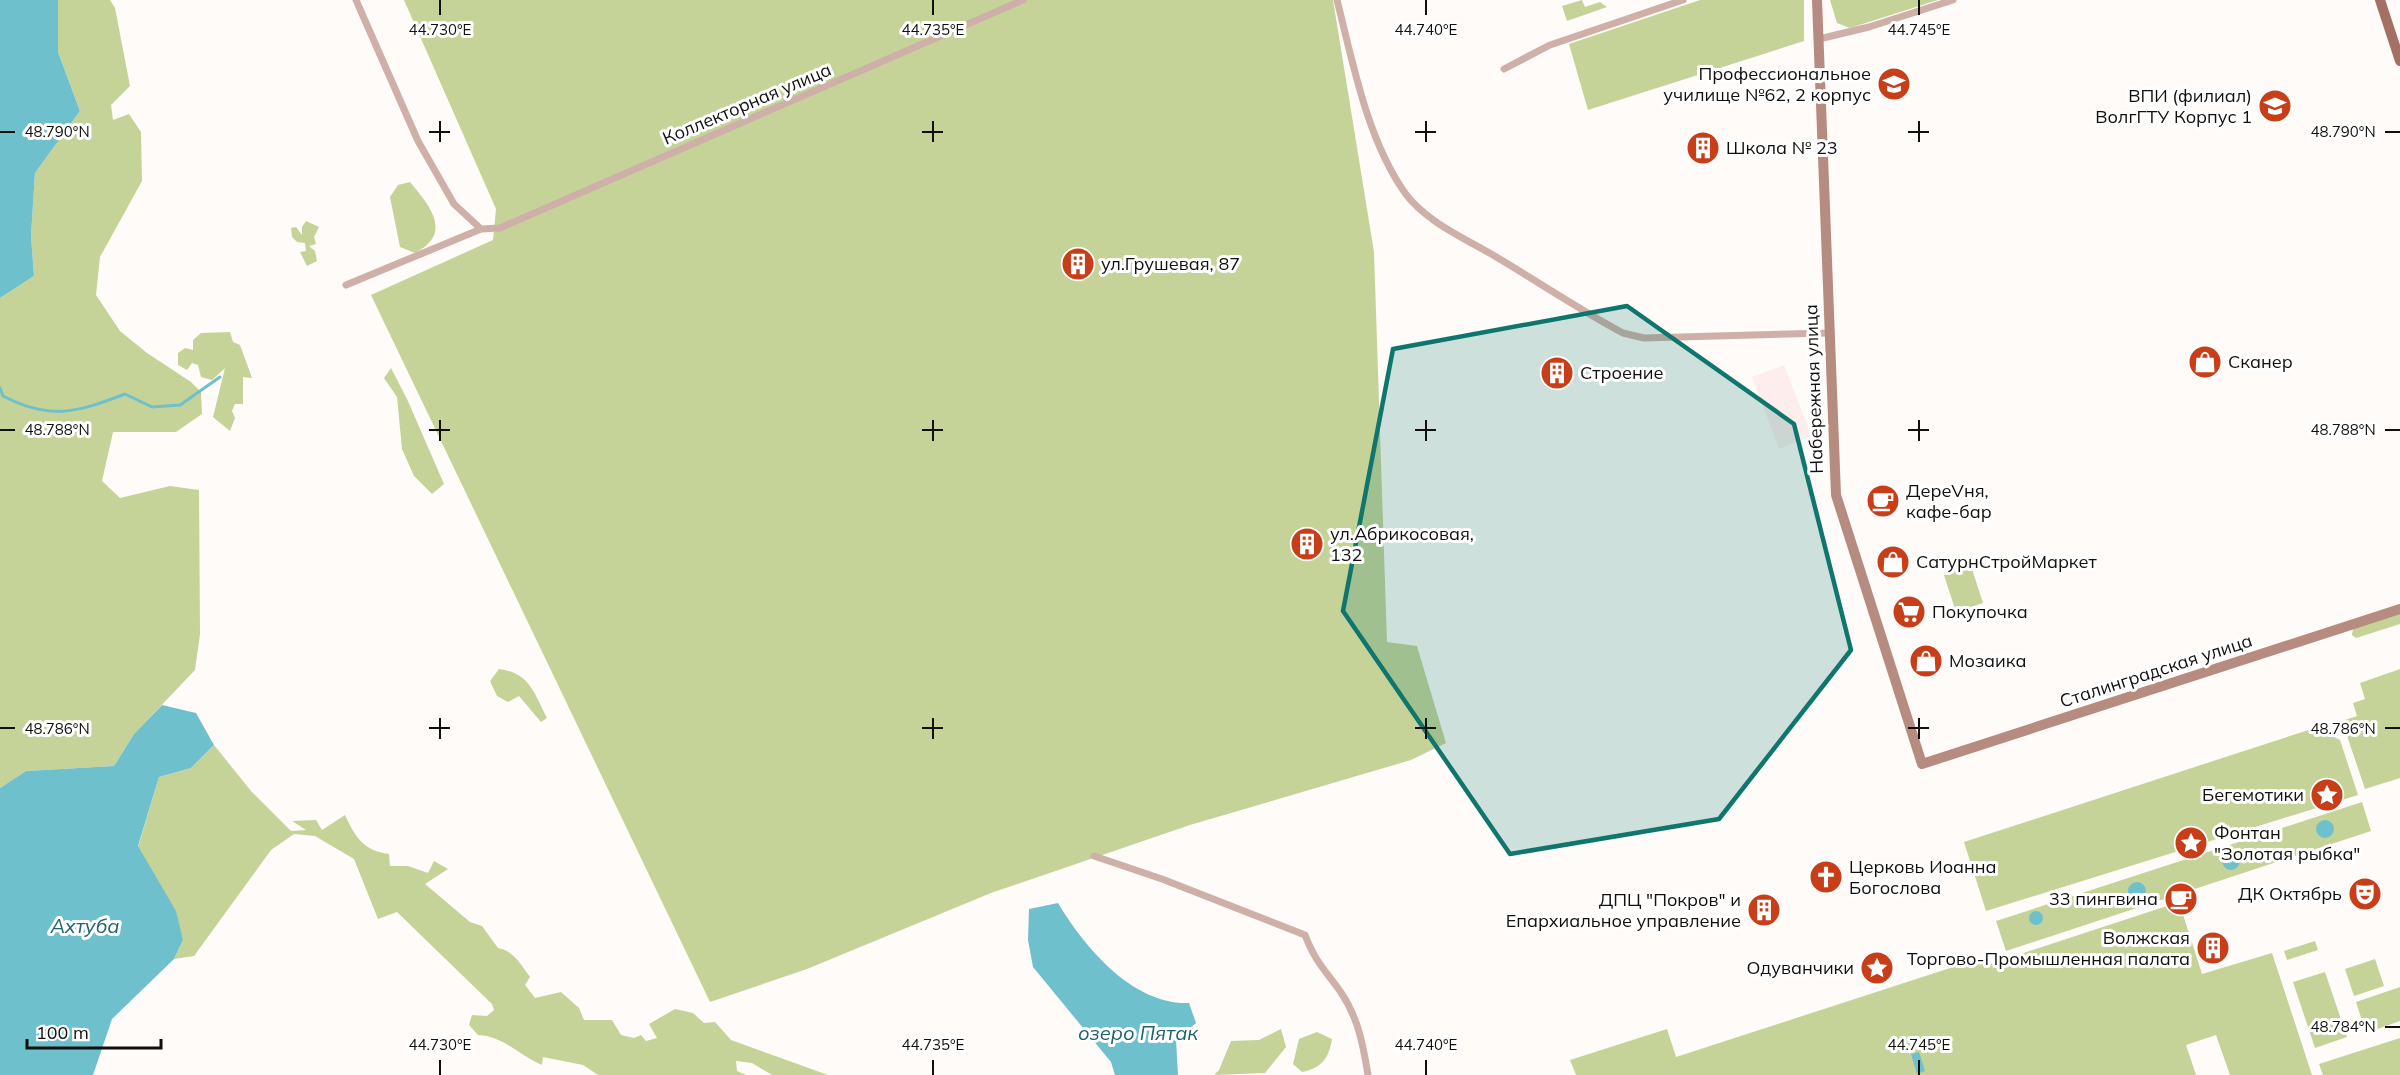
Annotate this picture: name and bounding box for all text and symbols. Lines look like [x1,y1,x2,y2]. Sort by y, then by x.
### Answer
text: 44.730°E [409,20,472,39]
text: 44.735°E [902,20,965,39]
text: 44.740°E [1395,20,1458,39]
text: 44.745°E [1888,20,1951,39]
street label: Коллекторная улица [659,58,835,150]
place label: Профессиональное училище №62, 2 корпус [1663,62,1871,106]
school or university icon: Профессиональное училище №62, 2 корпус [1876,66,1912,102]
place label: ВПИ (филиал) ВолгГТУ Корпус 1 [2095,84,2252,128]
school or university icon: ВПИ (филиал) ВолгГТУ Корпус 1 [2257,88,2293,124]
text: 48.790°N [24,122,90,141]
text: 48.790°N [2310,122,2376,141]
building icon: Школа № 23 [1685,130,1721,166]
place label: Школа № 23 [1726,136,1838,159]
building icon: ул.Грушевая, 87 [1060,246,1096,282]
place label: ул.Грушевая, 87 [1101,252,1240,275]
street label: Набережная улица [1799,304,1828,474]
shop icon: Сканер [2187,344,2223,380]
place label: Сканер [2228,350,2293,373]
building icon: Строение [1539,355,1575,391]
place label: Строение [1580,361,1663,384]
text: 48.788°N [24,420,90,439]
text: 48.788°N [2310,420,2376,439]
place label: ДереVня, кафе-бар [1906,479,1992,523]
cafe icon: ДереVня, кафе-бар [1865,483,1901,519]
place label: ул.Абрикосовая, 132 [1330,522,1474,566]
building icon: ул.Абрикосовая, 132 [1289,526,1325,562]
shop icon: СатурнСтройМаркет [1875,544,1911,580]
place label: СатурнСтройМаркет [1916,550,2098,573]
supermarket icon: Покупочка [1891,594,1927,630]
place label: Покупочка [1932,600,2028,623]
street label: Сталинградская улица [2057,628,2255,713]
shop icon: Мозаика [1908,643,1944,679]
place label: Мозаика [1949,649,2026,672]
text: 48.786°N [24,719,90,738]
text: 48.786°N [2310,719,2376,738]
place icon: Бегемотики [2309,777,2345,813]
place label: Бегемотики [2202,783,2304,806]
place label: Фонтан "Золотая рыбка" [2214,821,2360,865]
place icon: Фонтан "Золотая рыбка" [2173,825,2209,861]
place label: Церковь Иоанна Богослова [1849,855,1997,899]
church icon: Церковь Иоанна Богослова [1808,859,1844,895]
theatre icon: ДК Октябрь [2347,876,2383,912]
cafe icon: 33 пингвина [2163,881,2199,917]
place label: ДК Октябрь [2238,882,2342,905]
place label: 33 пингвина [2049,887,2158,910]
place label: ДПЦ "Покров" и Епархиальное управление [1506,888,1741,932]
building icon: ДПЦ "Покров" и Епархиальное управление [1746,892,1782,928]
water label: Ахтуба [50,913,120,938]
place label: Волжская Торгово-Промышленная палата [1907,926,2190,970]
building icon: Волжская Торгово-Промышленная палата [2195,930,2231,966]
place icon: Одуванчики [1859,950,1895,986]
place label: Одуванчики [1747,956,1854,979]
scale bar [27,1012,160,1050]
text: 48.784°N [2310,1017,2376,1036]
water label: озеро Пятак [1078,1020,1199,1045]
text: 100 m [36,1021,89,1044]
text: 44.730°E [409,1035,472,1054]
text: 44.735°E [902,1035,965,1054]
text: 44.740°E [1395,1035,1458,1054]
text: 44.745°E [1888,1035,1951,1054]

